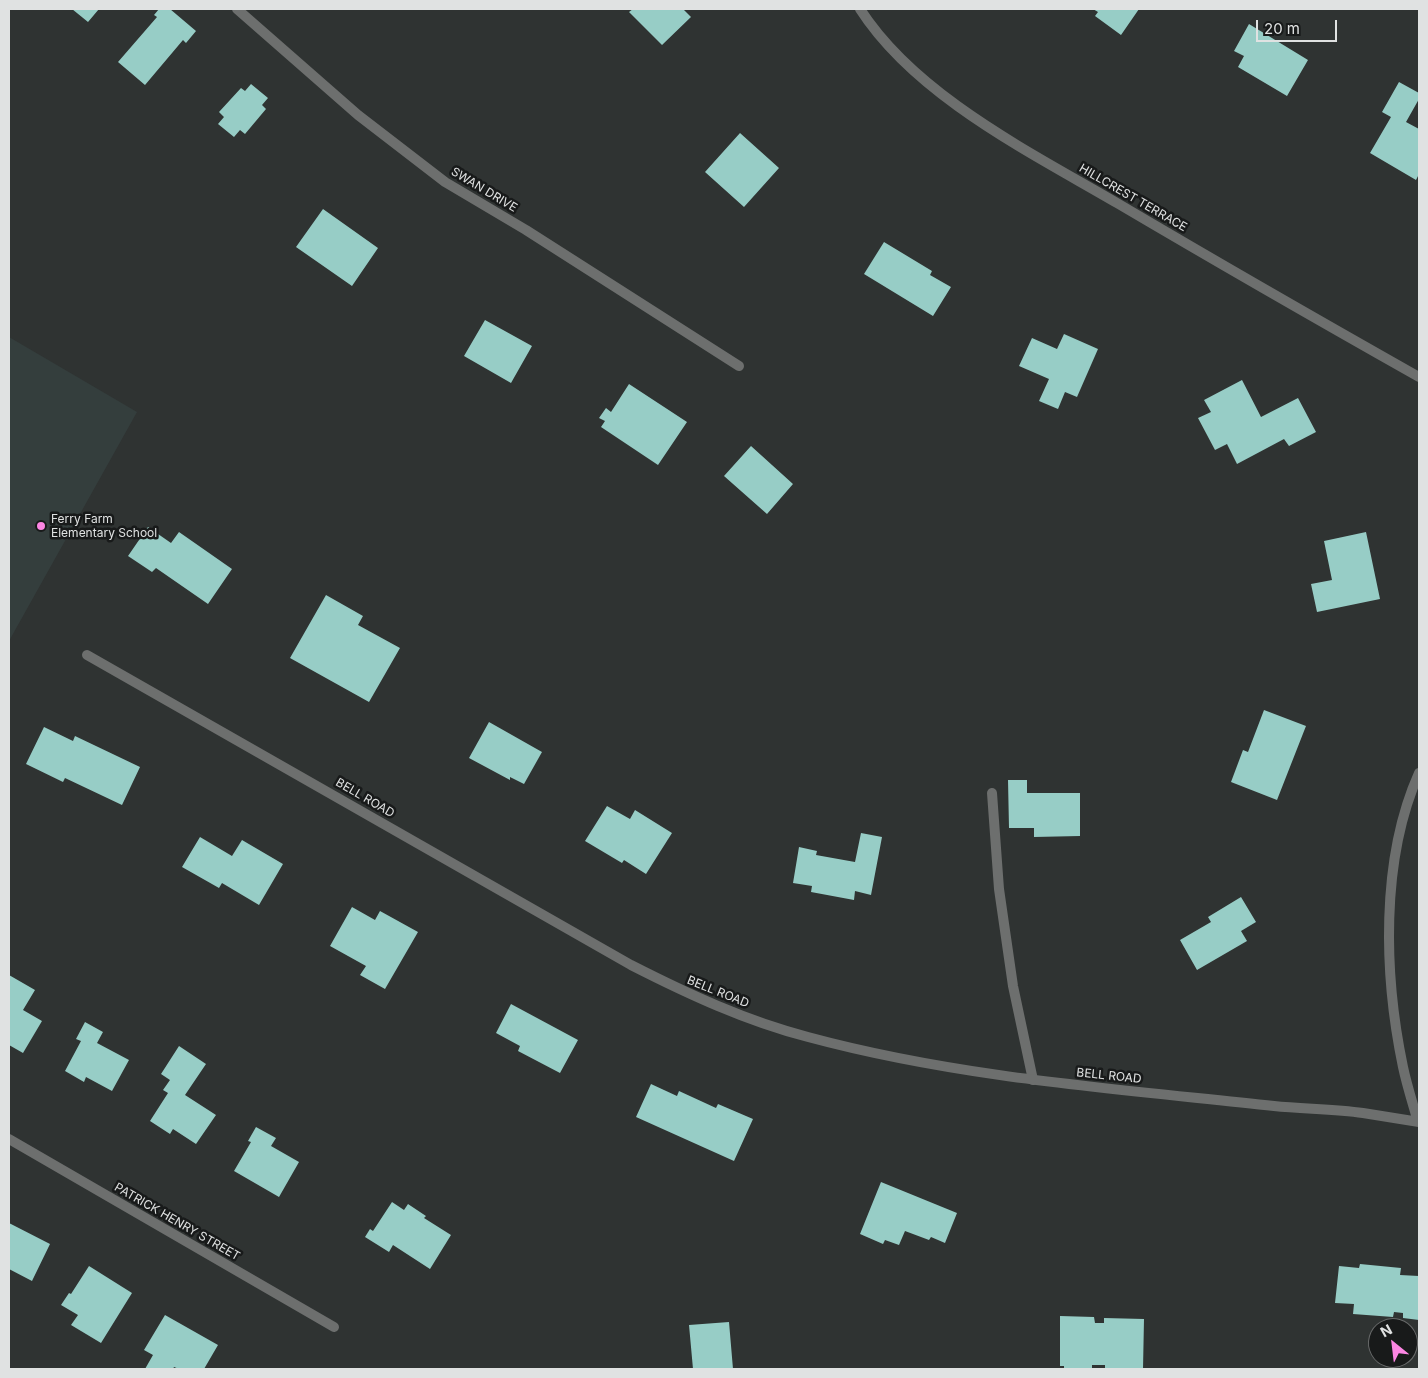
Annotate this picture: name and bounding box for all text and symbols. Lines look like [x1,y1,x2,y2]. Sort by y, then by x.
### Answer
scale bar [1258,10,1339,42]
text: 20 m [1264,19,1300,38]
street label: HILLCREST TERRACE [1077,161,1189,235]
street label: SWAN DRIVE [448,165,520,215]
place label: Ferry Farm Elementary School [51,512,157,540]
marker: Ferry Farm Elementary School [35,520,47,532]
street label: BELL ROAD [333,775,397,821]
street label: BELL ROAD [685,973,751,1011]
street label: BELL ROAD [1076,1065,1142,1087]
street label: PATRICK HENRY STREET [112,1180,242,1264]
north arrow [1368,1318,1418,1368]
text: N [1377,1320,1395,1340]

